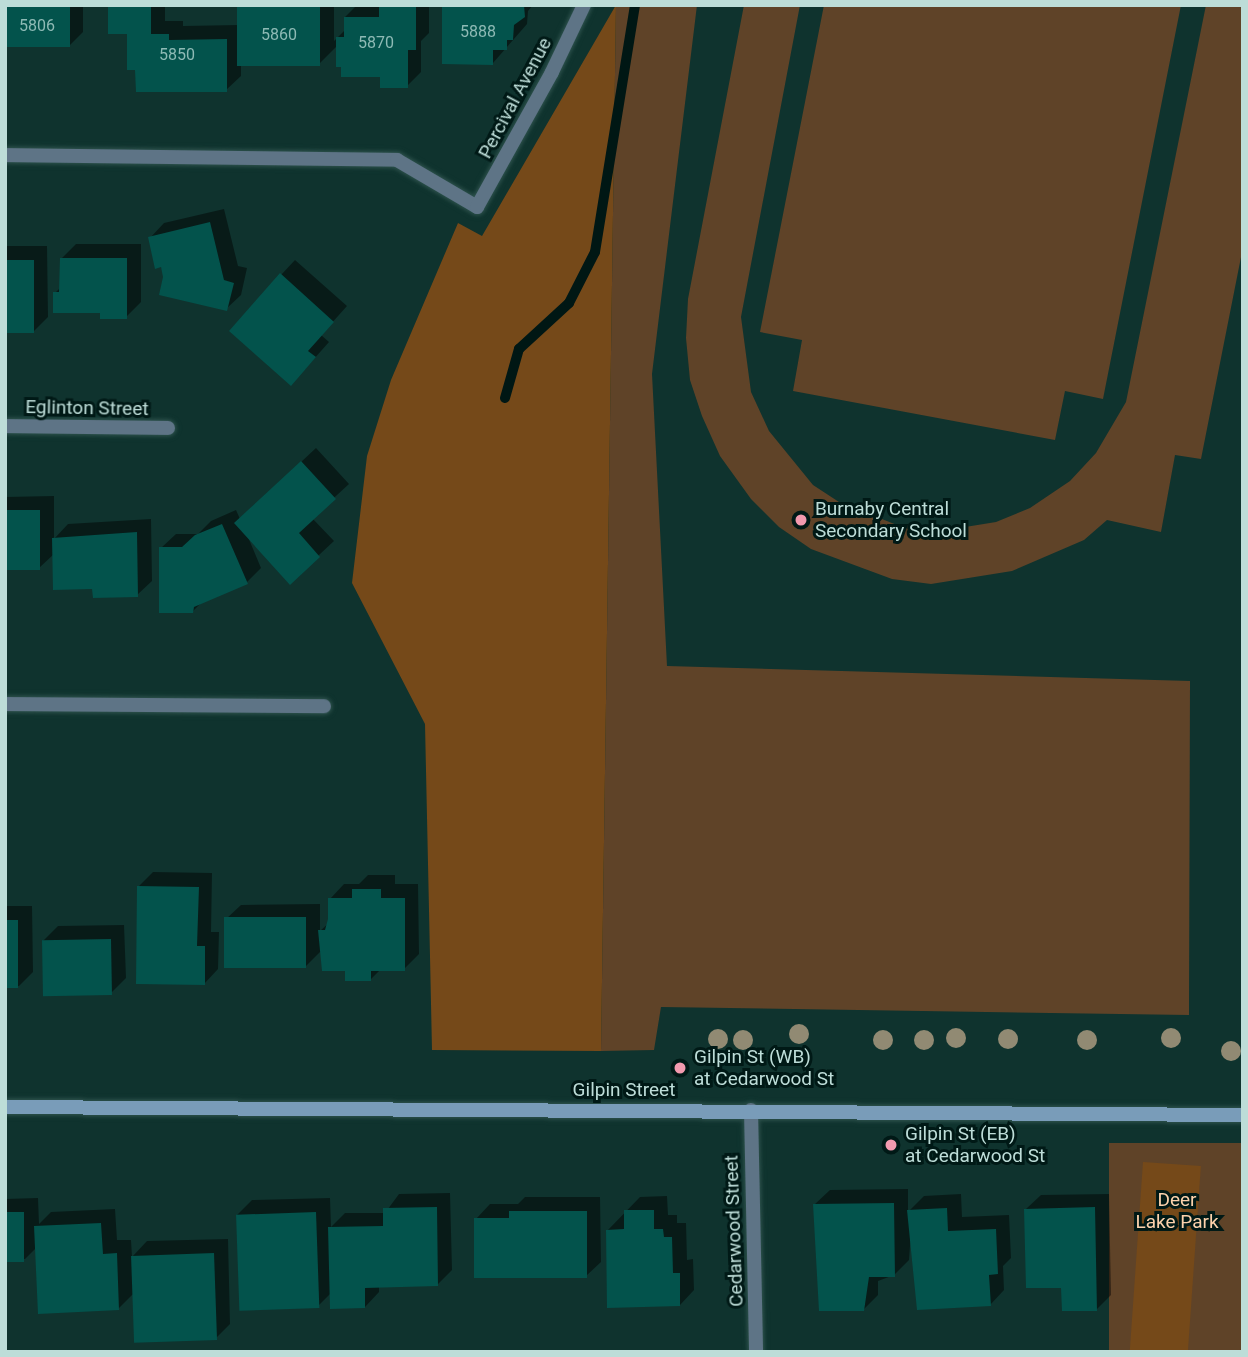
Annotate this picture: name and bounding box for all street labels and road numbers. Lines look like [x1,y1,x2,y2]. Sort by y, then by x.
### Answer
street label: Percival Avenue [474,34,556,162]
street label: Eglinton Street [25,396,149,420]
street label: Gilpin Street [573,1079,675,1101]
street label: Cedarwood Street [720,1155,748,1307]

